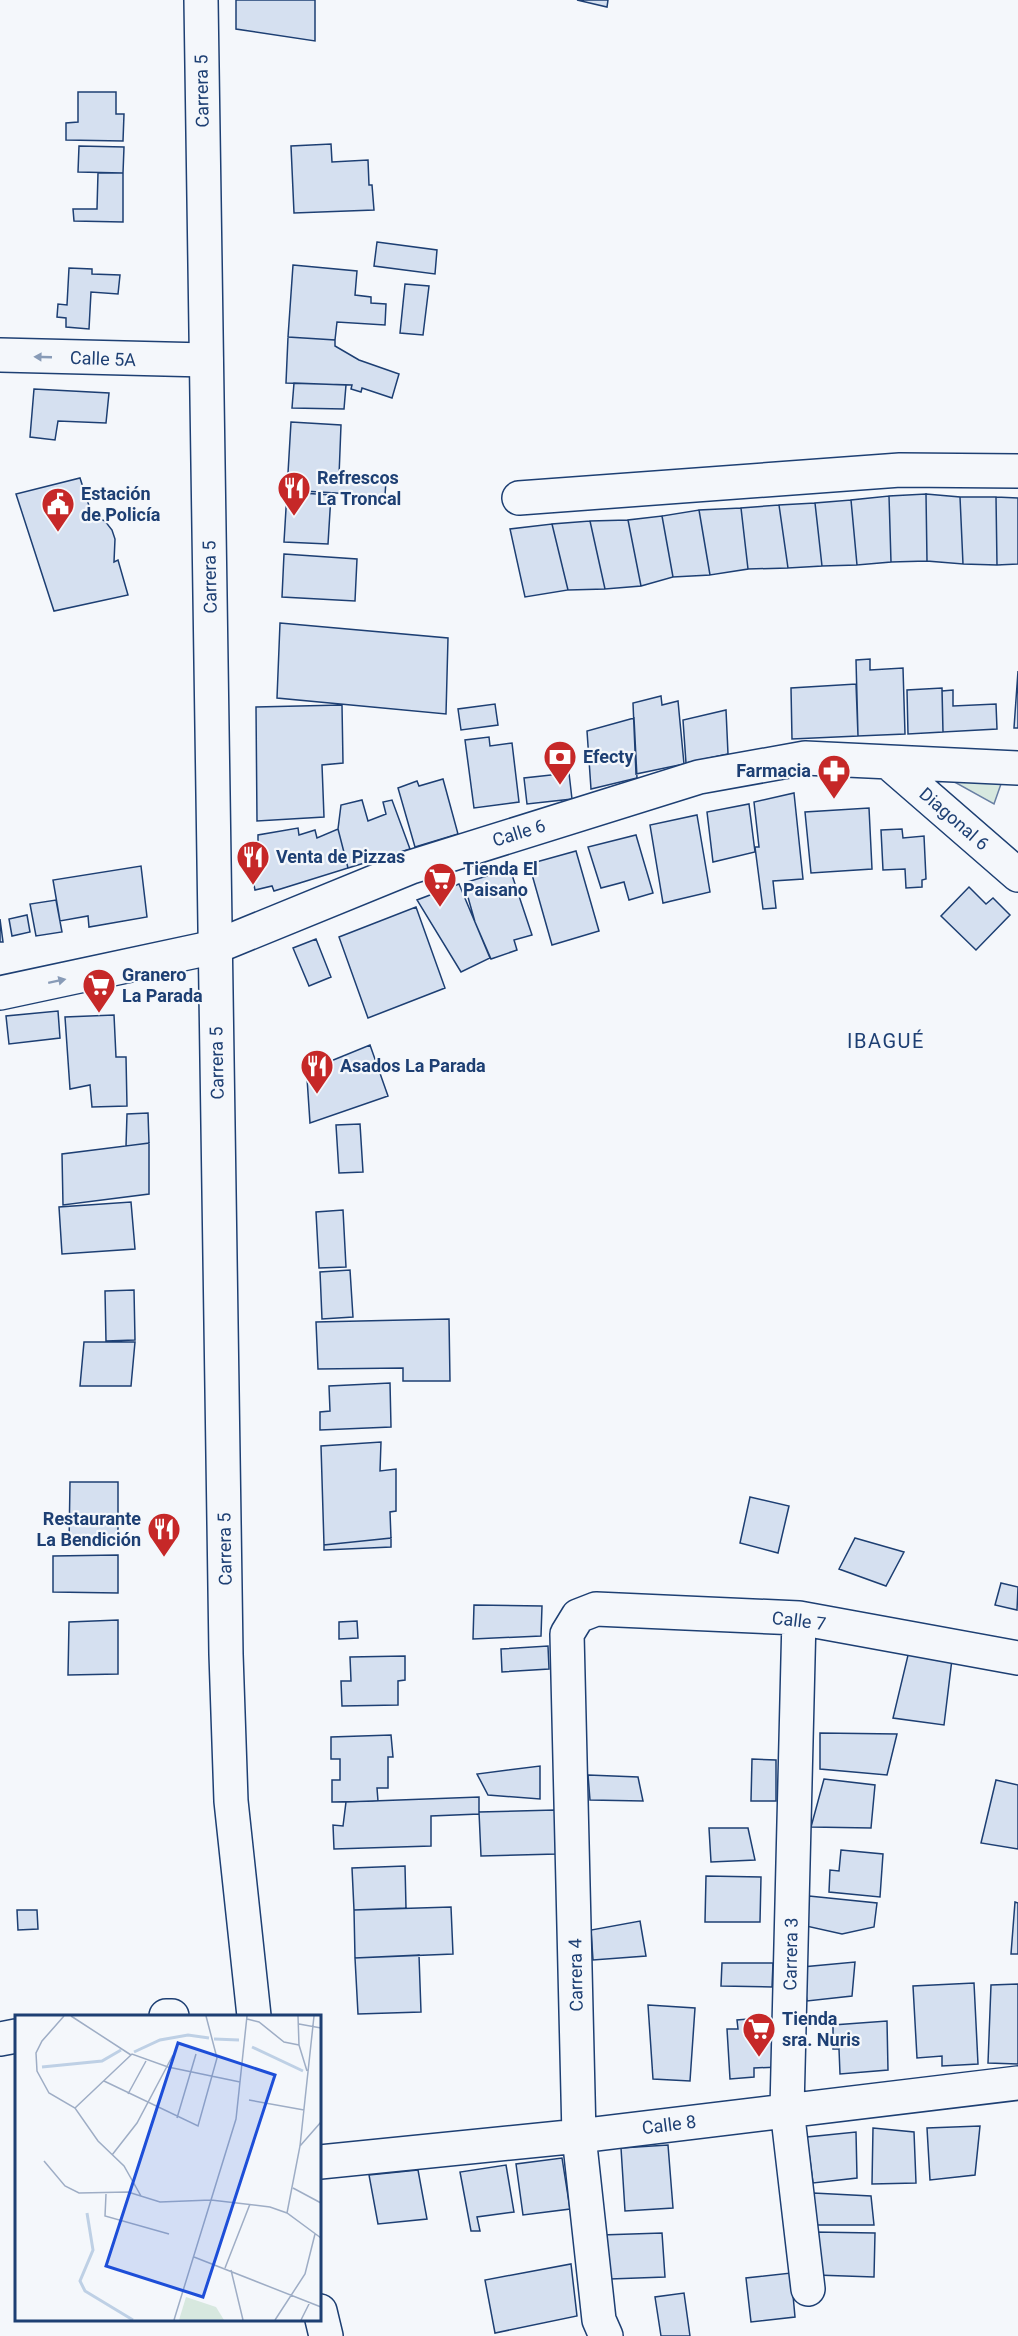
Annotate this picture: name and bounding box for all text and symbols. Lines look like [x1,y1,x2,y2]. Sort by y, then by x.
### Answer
street label: Carrera 5 [190,54,213,128]
street label: Calle 5A [70,347,137,370]
one-way arrow [33,352,52,361]
place label: Refrescos La Troncal [317,467,401,509]
restaurant icon: Refrescos La Troncal [276,470,312,517]
place label: Estación de Policía [81,483,161,525]
public building icon: Estación de Policía [40,486,76,533]
street label: Carrera 5 [198,540,221,614]
bank icon: Efecty [542,739,578,786]
place label: Efecty [583,746,634,767]
pharmacy icon: Farmacia [816,753,852,800]
place label: Farmacia [736,760,811,781]
street label: Diagonal 6 [915,783,993,854]
street label: Calle 6 [490,815,548,851]
restaurant icon: Venta de Pizzas [235,839,271,886]
place label: Venta de Pizzas [276,846,405,867]
place label: Tienda El Paisano [463,858,538,900]
supermarket icon: Tienda El Paisano [422,861,458,908]
place label: Granero La Parada [122,964,203,1006]
supermarket icon: Granero La Parada [81,967,117,1014]
one-way arrow [48,975,66,985]
street label: Carrera 5 [205,1026,228,1100]
district label: IBAGUÉ [847,1029,925,1053]
restaurant icon: Asados La Parada [299,1048,335,1095]
place label: Asados La Parada [340,1055,486,1076]
place label: Restaurante La Bendición [37,1508,141,1550]
restaurant icon: Restaurante La Bendición [146,1511,182,1558]
street label: Carrera 5 [213,1512,236,1586]
street label: Calle 7 [771,1607,827,1634]
street label: Carrera 3 [779,1917,802,1991]
street label: Carrera 4 [564,1938,587,2012]
place label: Tienda sra. Nuris [782,2008,860,2050]
supermarket icon: Tienda sra. Nuris [741,2011,777,2058]
inset map [15,2015,321,2321]
street label: Calle 8 [641,2111,697,2138]

